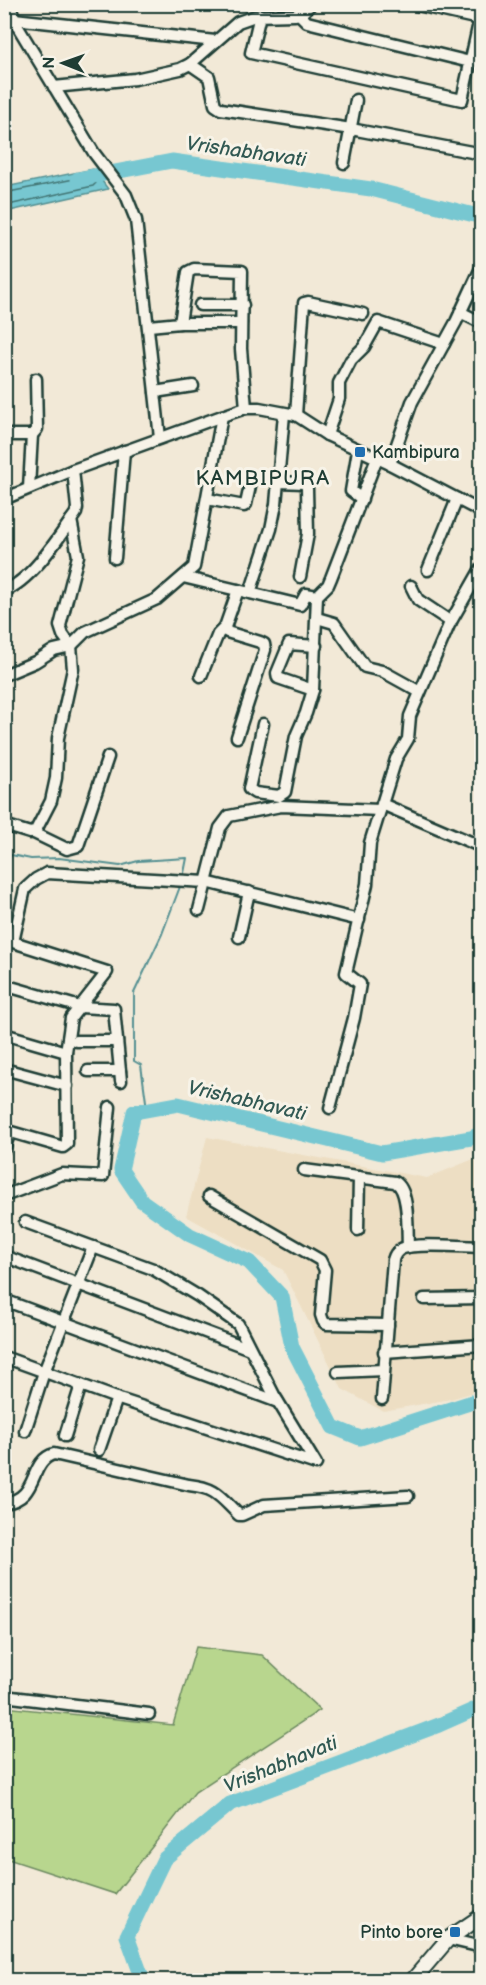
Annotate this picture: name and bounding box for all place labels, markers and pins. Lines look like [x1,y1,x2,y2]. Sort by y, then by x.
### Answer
place label: Kambipura [372,442,460,463]
marker: Kambipura [353,445,367,459]
place label: Pinto bore [360,1922,443,1943]
marker: Pinto bore [448,1925,462,1939]

